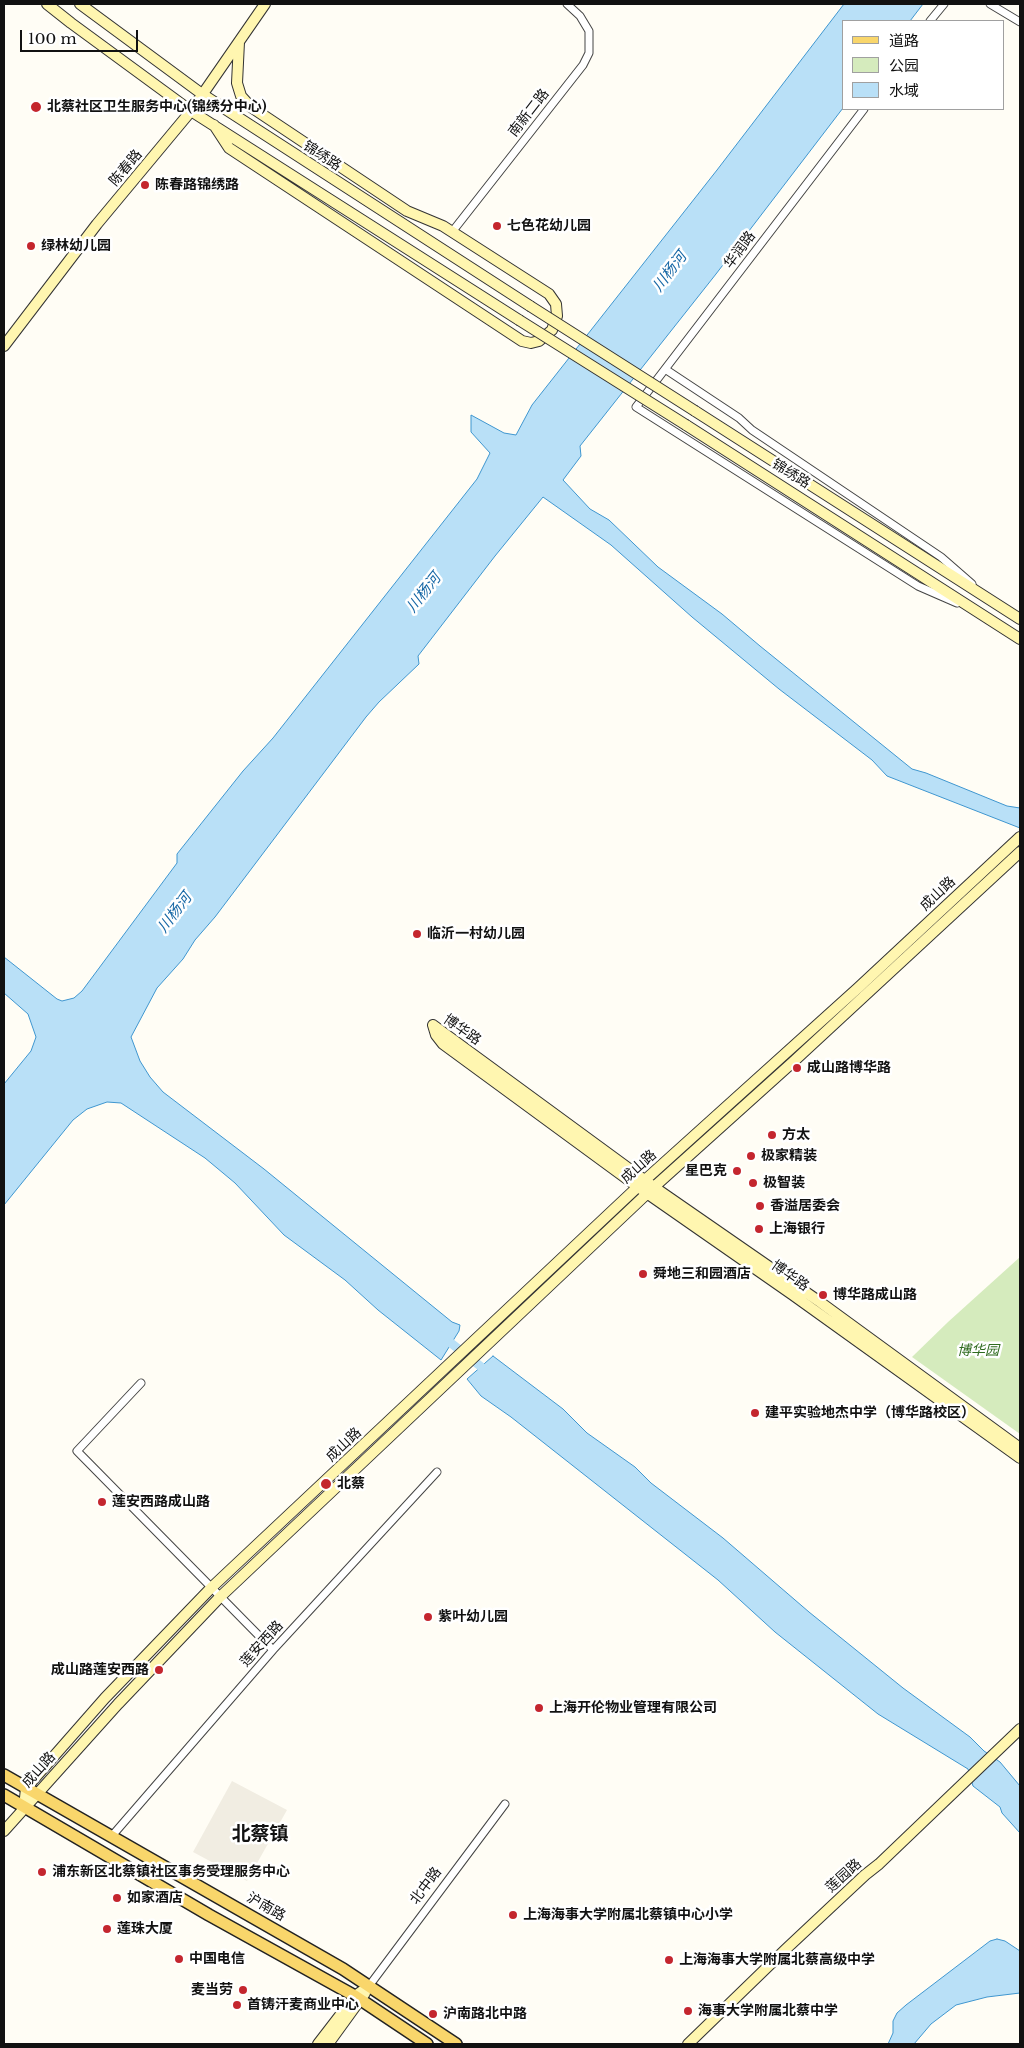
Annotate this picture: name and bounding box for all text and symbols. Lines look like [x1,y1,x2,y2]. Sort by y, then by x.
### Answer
scale bar [22,20,140,52]
legend [842,20,1004,110]
text: 100 m [28,29,77,48]
text: 道路 [889,31,919,50]
text: 公园 [889,56,919,75]
text: 水域 [889,81,919,100]
street label: 南新二路 [505,86,553,140]
place label: 北蔡社区卫生服务中心(锦绣分中心) [47,99,267,115]
marker: 北蔡社区卫生服务中心(锦绣分中心) [29,100,43,114]
street label: 锦绣路 [300,138,344,174]
street label: 陈春路 [106,147,146,189]
place label: 陈春路锦绣路 [155,177,239,193]
marker: 陈春路锦绣路 [139,179,151,191]
place label: 七色花幼儿园 [507,218,591,234]
marker: 七色花幼儿园 [491,220,503,232]
street label: 华润路 [721,228,759,272]
place label: 绿林幼儿园 [41,238,111,254]
marker: 绿林幼儿园 [25,240,37,252]
water label: 川杨河 [649,249,691,295]
street label: 锦绣路 [769,456,813,492]
water label: 川杨河 [403,570,445,616]
street label: 成山路 [917,874,959,914]
water label: 川杨河 [154,890,196,936]
place label: 临沂一村幼儿园 [427,926,525,942]
marker: 临沂一村幼儿园 [411,928,423,940]
street label: 博华路 [440,1011,484,1049]
place label: 成山路博华路 [807,1060,891,1076]
marker: 成山路博华路 [791,1062,803,1074]
place label: 方太 [782,1127,810,1143]
marker: 方太 [766,1129,778,1141]
street label: 成山路 [618,1147,660,1187]
place label: 极家精装 [761,1148,817,1164]
marker: 极家精装 [745,1150,757,1162]
place label: 星巴克 [685,1163,727,1179]
marker: 星巴克 [731,1165,743,1177]
place label: 极智装 [763,1175,805,1191]
marker: 极智装 [747,1177,759,1189]
place label: 香溢居委会 [770,1198,840,1214]
marker: 香溢居委会 [754,1200,766,1212]
place label: 上海银行 [769,1221,825,1237]
marker: 上海银行 [753,1223,765,1235]
street label: 博华路 [768,1257,812,1295]
place label: 舜地三和园酒店 [653,1266,751,1282]
marker: 舜地三和园酒店 [637,1268,649,1280]
place label: 博华路成山路 [833,1287,917,1303]
marker: 博华路成山路 [817,1289,829,1301]
park label: 博华园 [957,1343,999,1359]
place label: 建平实验地杰中学（博华路校区） [765,1405,975,1421]
marker: 建平实验地杰中学（博华路校区） [749,1407,761,1419]
street label: 成山路 [323,1425,365,1465]
place label: 北蔡 [337,1476,365,1492]
marker: 北蔡 [319,1477,333,1491]
place label: 莲安西路成山路 [112,1494,210,1510]
marker: 莲安西路成山路 [96,1496,108,1508]
place label: 紫叶幼儿园 [438,1609,508,1625]
marker: 紫叶幼儿园 [422,1611,434,1623]
street label: 莲安西路 [237,1618,287,1670]
place label: 成山路莲安西路 [51,1662,149,1678]
marker: 成山路莲安西路 [153,1664,165,1676]
place label: 上海开伦物业管理有限公司 [549,1700,717,1716]
marker: 上海开伦物业管理有限公司 [533,1702,545,1714]
street label: 成山路 [19,1749,59,1791]
district label: 北蔡镇 [232,1824,288,1846]
street label: 莲园路 [823,1856,865,1896]
place label: 浦东新区北蔡镇社区事务受理服务中心 [52,1864,290,1880]
street label: 北中路 [407,1864,445,1908]
marker: 浦东新区北蔡镇社区事务受理服务中心 [36,1866,48,1878]
street label: 沪南路 [244,1889,288,1925]
place label: 如家酒店 [127,1890,183,1906]
marker: 如家酒店 [111,1892,123,1904]
place label: 上海海事大学附属北蔡镇中心小学 [523,1907,733,1923]
marker: 上海海事大学附属北蔡镇中心小学 [507,1909,519,1921]
place label: 莲珠大厦 [117,1921,173,1937]
marker: 莲珠大厦 [101,1923,113,1935]
place label: 中国电信 [189,1951,245,1967]
place label: 上海海事大学附属北蔡高级中学 [679,1952,875,1968]
marker: 中国电信 [173,1953,185,1965]
marker: 上海海事大学附属北蔡高级中学 [663,1954,675,1966]
place label: 麦当劳 [191,1982,233,1998]
marker: 麦当劳 [237,1984,249,1996]
place label: 首铸汗麦商业中心 [247,1997,359,2013]
marker: 首铸汗麦商业中心 [231,1999,243,2011]
place label: 海事大学附属北蔡中学 [698,2003,838,2019]
marker: 海事大学附属北蔡中学 [682,2005,694,2017]
place label: 沪南路北中路 [443,2006,527,2022]
marker: 沪南路北中路 [427,2008,439,2020]

